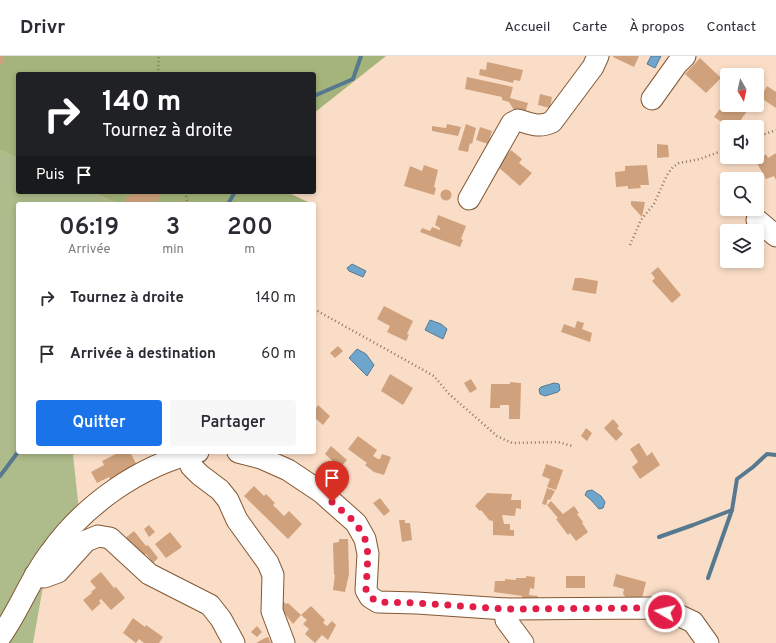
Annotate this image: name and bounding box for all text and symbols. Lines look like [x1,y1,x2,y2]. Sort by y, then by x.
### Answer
text: Drivr [20,16,65,40]
text: Accueil [504,19,550,36]
text: Carte [572,19,607,36]
text: À propos [629,19,685,36]
text: Contact [707,19,756,36]
north arrow [720,68,764,112]
map controls [720,68,764,268]
text: 140 m [102,85,181,121]
icon: right [36,88,88,140]
text: Tournez à droite [102,120,233,143]
button: sound [720,120,764,164]
icon: arrive [73,164,95,186]
text: Puis [36,166,65,185]
button: search [720,172,764,216]
text: 06:19 [59,213,119,243]
text: 3 [166,213,180,243]
text: 200 [227,213,273,243]
button: layers [720,224,764,268]
text: Arrivée [68,242,110,258]
text: min [162,242,184,258]
text: m [244,242,255,258]
icon: right [36,287,58,309]
text: Tournez à droite [70,289,184,308]
text: 140 m [256,289,296,308]
icon: arrive [36,343,58,365]
text: Arrivée à destination [70,345,216,364]
text: 60 m [261,345,296,364]
button: Quitter [36,400,162,446]
button: Partager [170,400,296,446]
pin [315,461,349,502]
icon: arrive [321,467,343,489]
position arrow [644,591,686,633]

